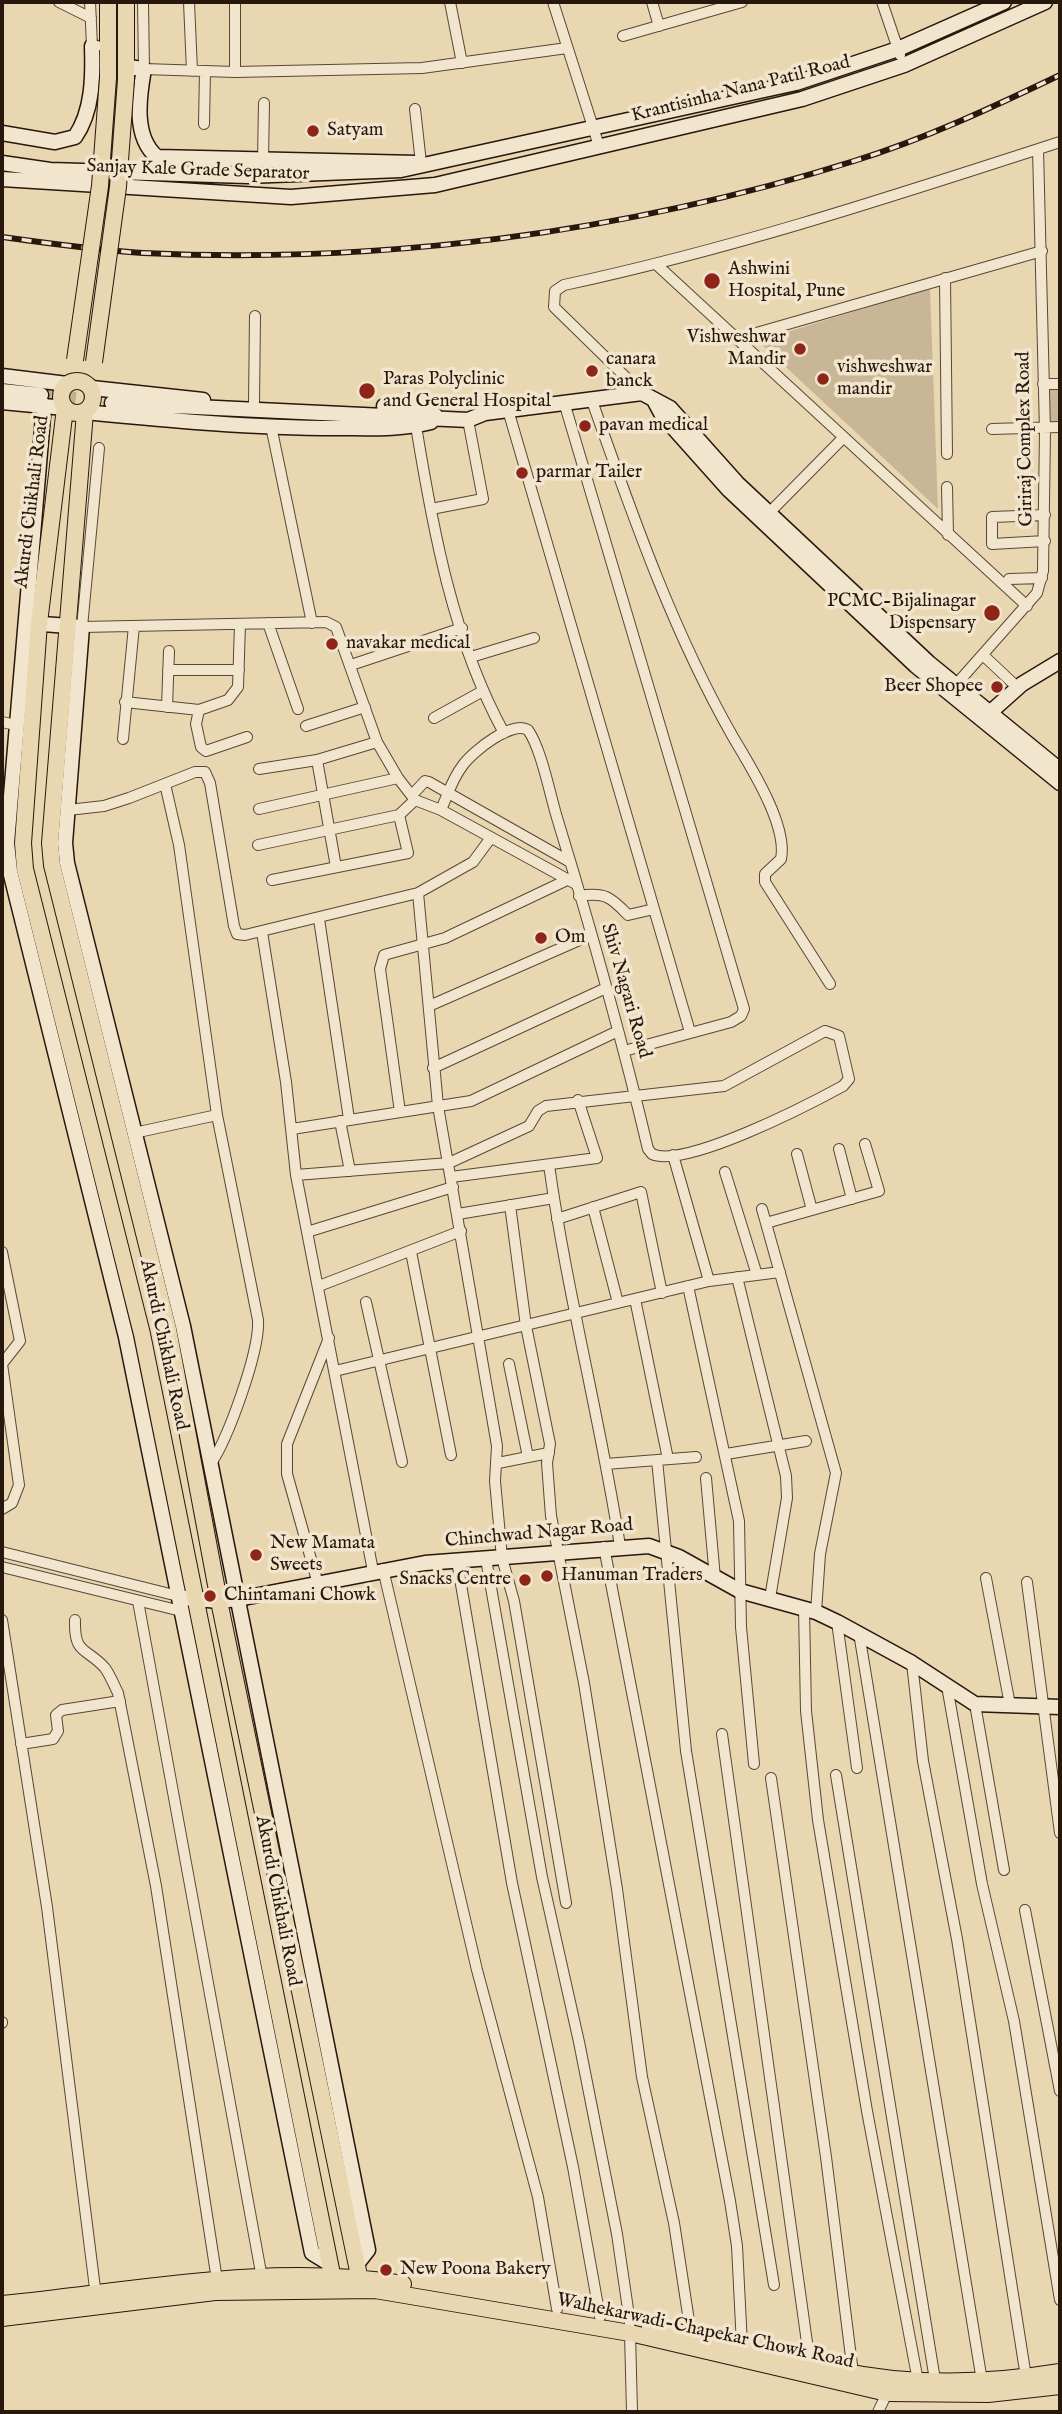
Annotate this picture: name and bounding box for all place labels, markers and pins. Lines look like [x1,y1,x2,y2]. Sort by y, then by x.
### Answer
place label: Satyam [327,120,384,142]
marker: Satyam [305,123,321,139]
place label: Ashwini Hospital, Pune [728,259,845,303]
marker: Ashwini Hospital, Pune [702,271,722,291]
place label: Vishweshwar Mandir [687,327,786,371]
marker: Vishweshwar Mandir [792,341,808,357]
place label: canara banck [606,349,656,393]
place label: vishweshwar mandir [837,357,932,401]
marker: canara banck [584,363,600,379]
place label: Paras Polyclinic and General Hospital [383,369,551,413]
marker: vishweshwar mandir [815,371,831,387]
marker: Paras Polyclinic and General Hospital [357,381,377,401]
place label: pavan medical [599,415,708,437]
marker: pavan medical [577,418,593,434]
place label: parmar Tailer [536,462,642,484]
marker: parmar Tailer [514,465,530,481]
place label: PCMC-Bijalinagar Dispensary [827,591,976,635]
marker: PCMC-Bijalinagar Dispensary [982,603,1002,623]
place label: navakar medical [346,633,470,655]
marker: navakar medical [324,636,340,652]
place label: Beer Shopee [884,676,983,698]
marker: Beer Shopee [989,679,1005,695]
place label: Om [555,927,585,949]
marker: Om [533,930,549,946]
place label: New Mamata Sweets [270,1533,375,1577]
marker: New Mamata Sweets [248,1547,264,1563]
place label: Hanuman Traders [561,1565,703,1587]
marker: Hanuman Traders [539,1568,555,1584]
place label: Snacks Centre [399,1569,511,1591]
marker: Snacks Centre [517,1572,533,1588]
place label: Chintamani Chowk [224,1585,376,1607]
marker: Chintamani Chowk [202,1588,218,1604]
place label: New Poona Bakery [400,2259,551,2281]
marker: New Poona Bakery [378,2262,394,2278]

